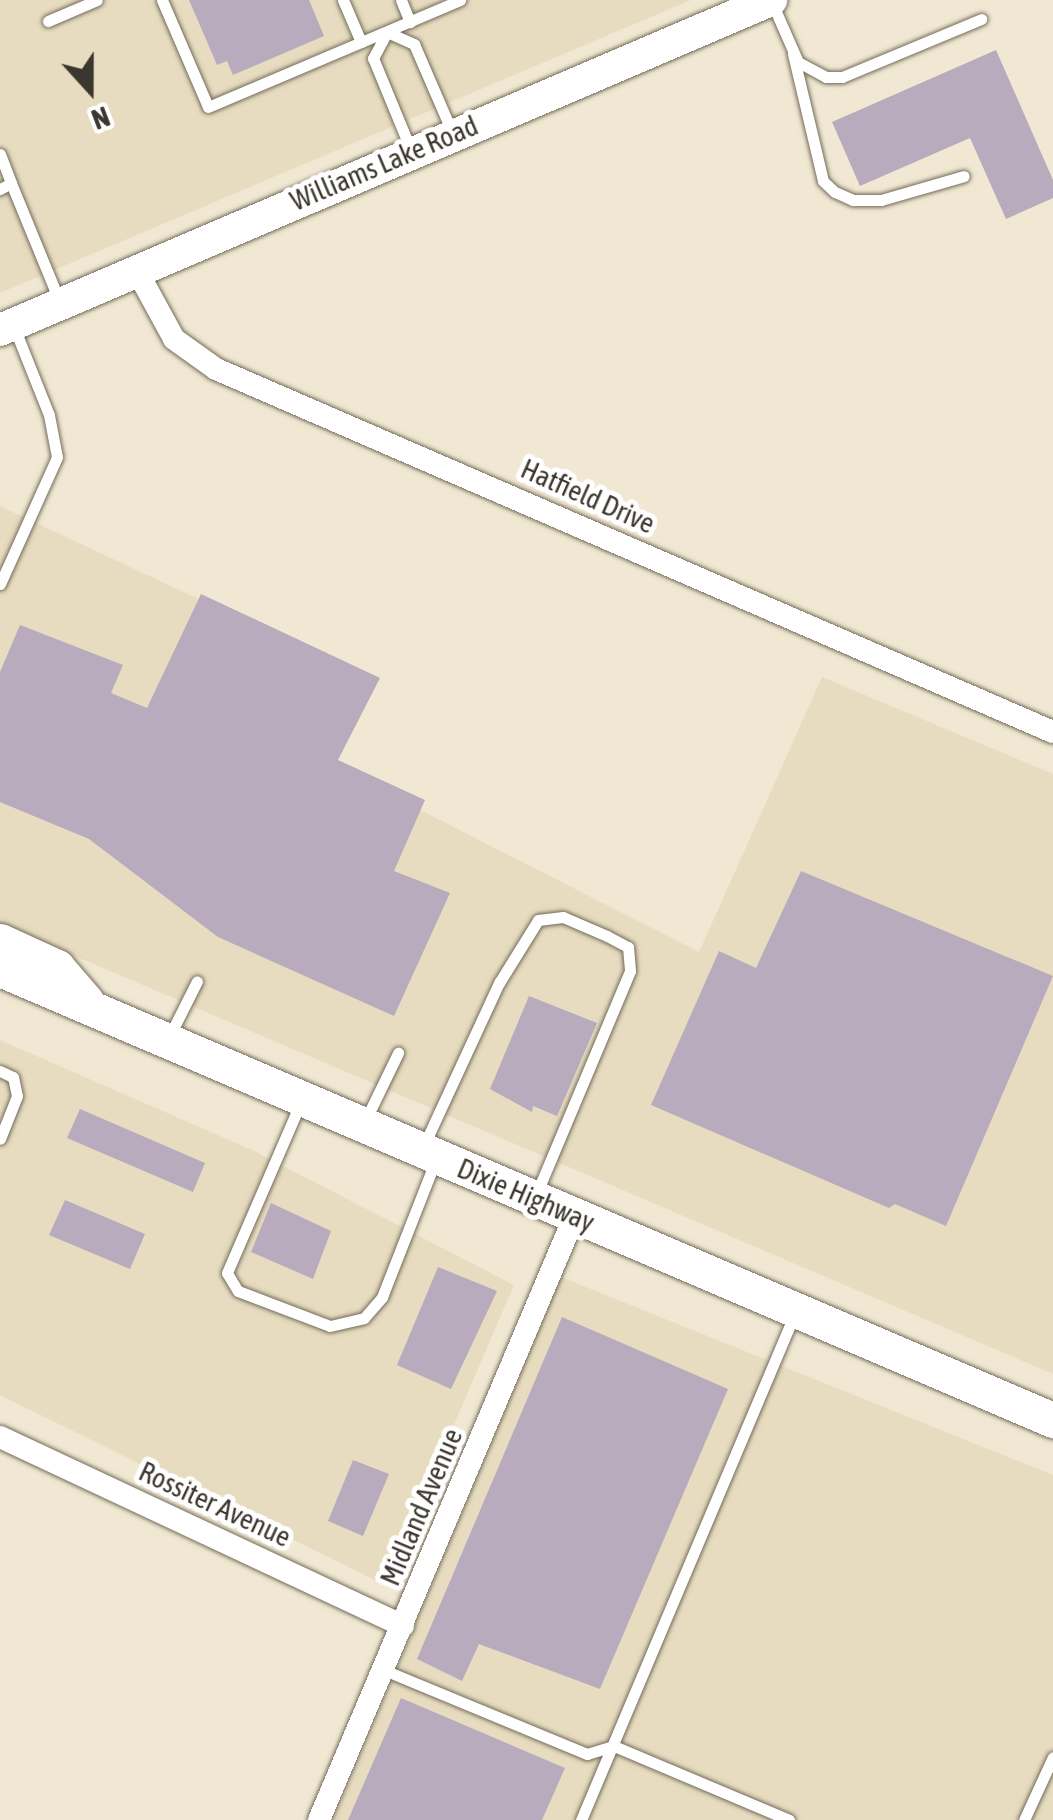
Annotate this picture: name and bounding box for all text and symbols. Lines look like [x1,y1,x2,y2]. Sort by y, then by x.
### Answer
north arrow [40,40,140,140]
text: N [87,100,114,136]
street label: Williams Lake Road [285,108,483,218]
street label: Hatfield Drive [516,452,660,540]
street label: Dixie Highway [452,1151,600,1239]
street label: Midland Avenue [373,1424,469,1590]
street label: Rossiter Avenue [134,1454,296,1554]

